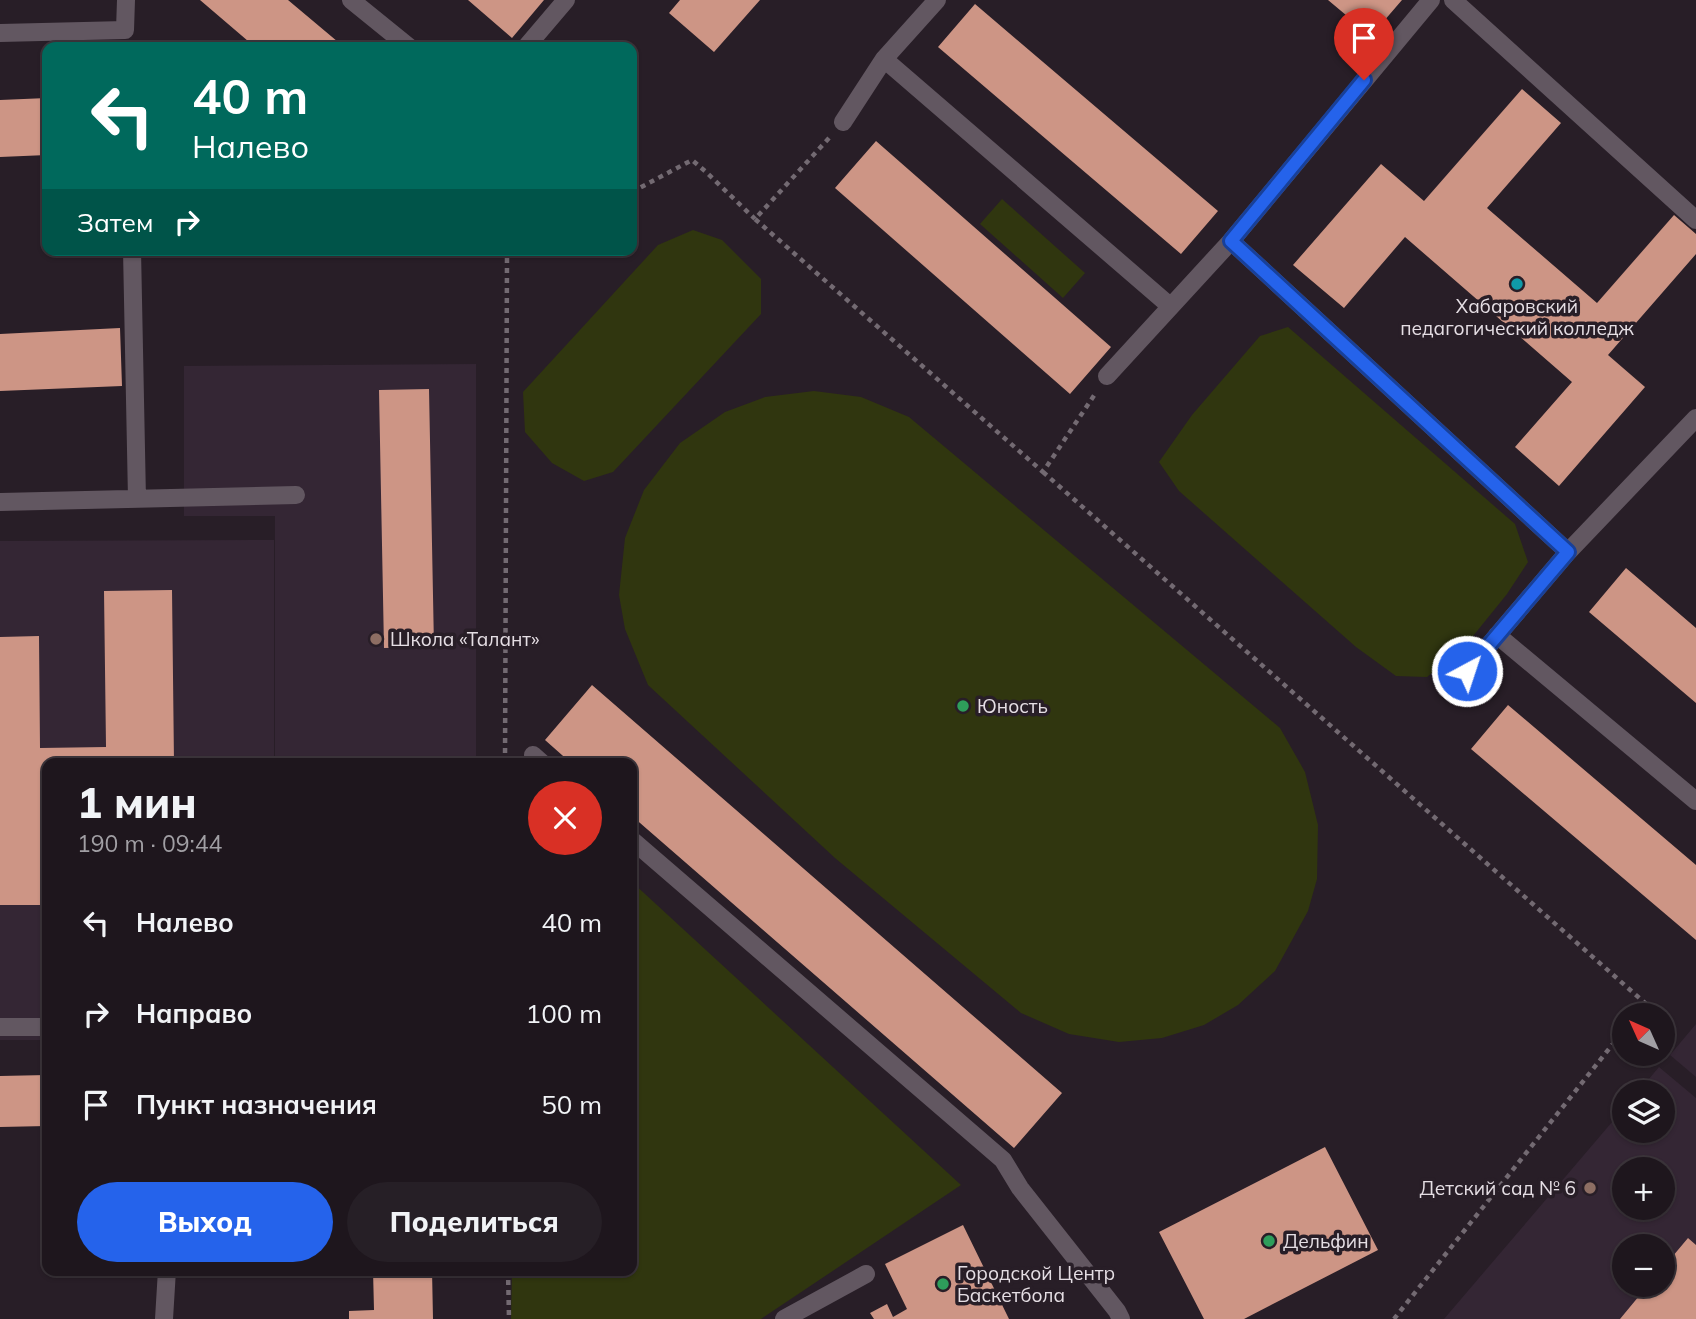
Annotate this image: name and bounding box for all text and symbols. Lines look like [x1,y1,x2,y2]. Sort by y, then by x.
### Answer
pin [1334,8,1394,80]
icon: arrive [1345,19,1383,57]
text: 40 m [192,65,308,126]
icon: left [77,70,168,161]
text: Налево [192,126,309,166]
icon: right [168,203,206,241]
text: Затем [77,206,154,239]
marker: Хабаровский педагогический колледж [1509,276,1525,292]
place label: Хабаровский педагогический колледж [1400,294,1634,340]
place label: Школа «Талант» [390,627,539,651]
marker: Школа «Талант» [368,631,384,647]
position arrow [1430,634,1504,708]
place label: Юность [977,694,1048,718]
marker: Юность [955,698,971,714]
text: 1 мин [77,776,197,829]
button: close [528,781,602,855]
text: 190 m · 09:44 [77,829,222,858]
icon: left [77,904,115,942]
text: Налево [136,906,234,939]
text: 40 m [541,906,602,939]
icon: right [77,995,115,1033]
text: Направо [136,997,252,1030]
text: 100 m [526,997,602,1030]
north arrow [1612,1003,1675,1066]
map controls [1612,1003,1675,1297]
button: layers [1612,1080,1675,1143]
icon: arrive [77,1086,115,1124]
text: Пункт назначения [136,1088,377,1121]
text: 50 m [541,1088,602,1121]
button: + [1612,1157,1675,1220]
place label: Детский сад № 6 [1420,1176,1576,1200]
marker: Детский сад № 6 [1582,1180,1598,1196]
button: Выход [77,1182,333,1262]
button: Поделиться [347,1182,602,1262]
place label: Дельфин [1283,1229,1369,1253]
marker: Дельфин [1261,1233,1277,1249]
button: − [1612,1234,1675,1297]
place label: Городской Центр Баскетбола [957,1261,1115,1307]
marker: Городской Центр Баскетбола [935,1276,951,1292]

